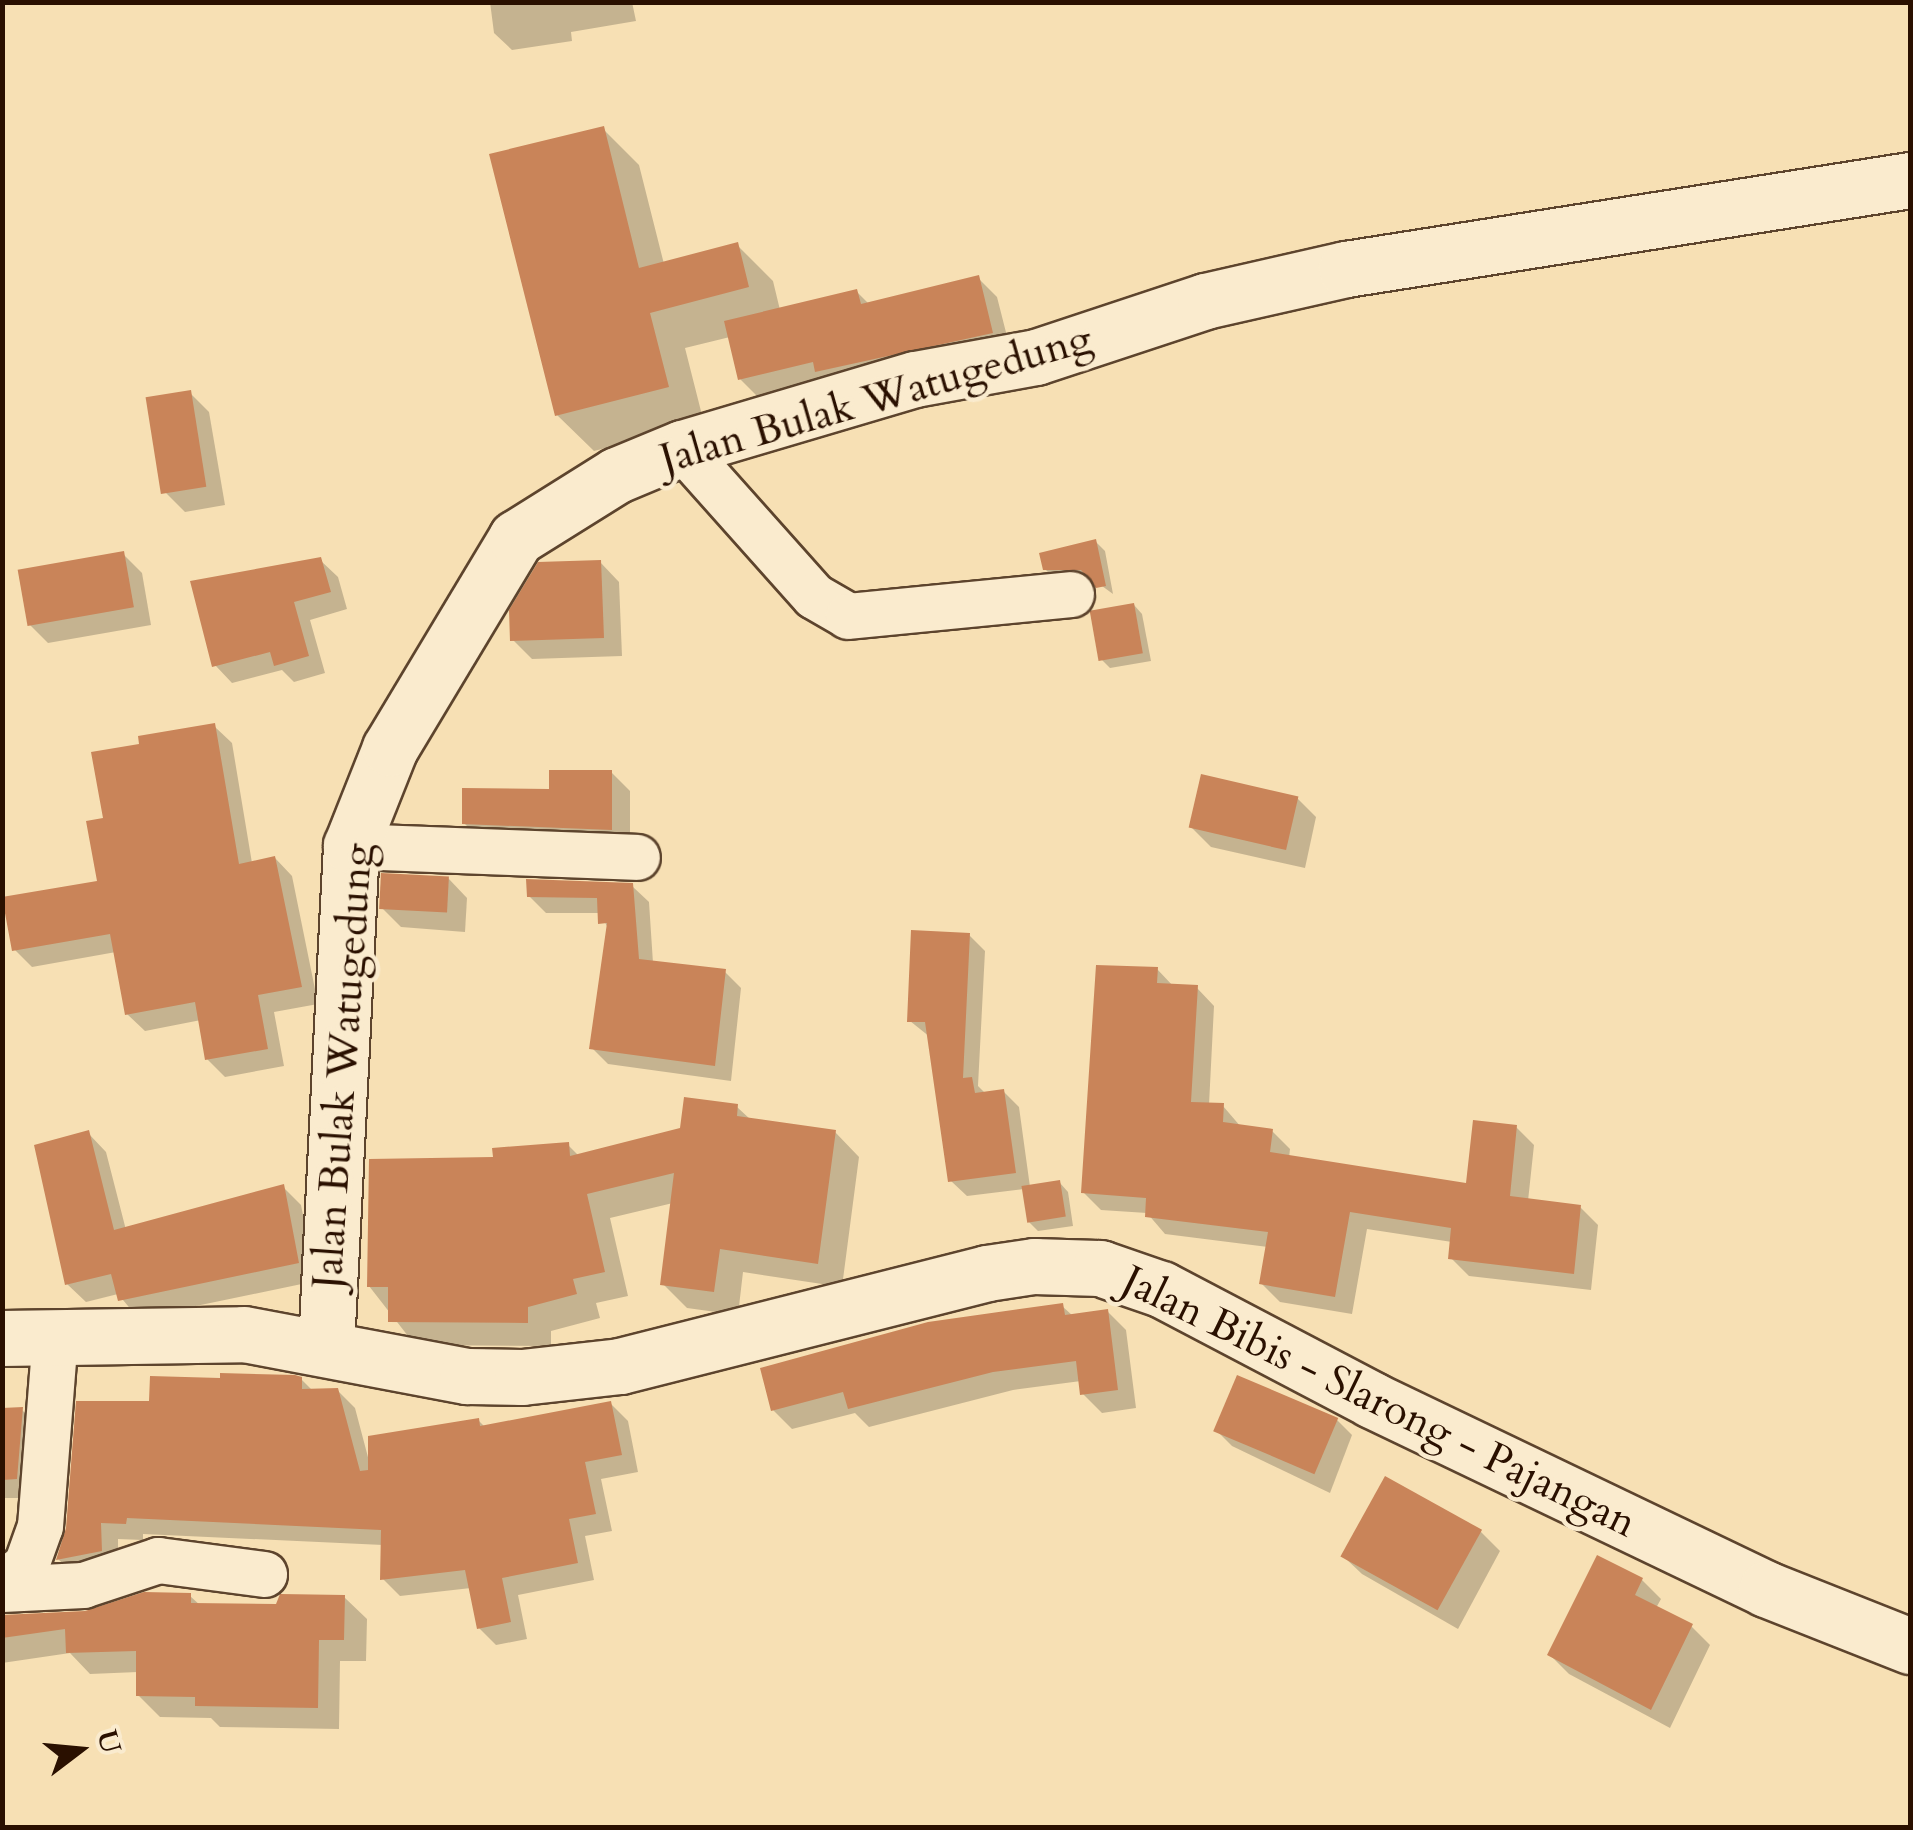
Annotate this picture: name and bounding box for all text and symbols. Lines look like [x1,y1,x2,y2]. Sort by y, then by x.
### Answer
street label: Jalan Bulak Watugedung [654,313,1098,485]
street label: Jalan Bulak Watugedung [302,841,384,1291]
street label: Jalan Bibis - Slarong - Pajangan [1114,1255,1644,1549]
north arrow [30,1700,130,1800]
text: U [87,1725,130,1758]

